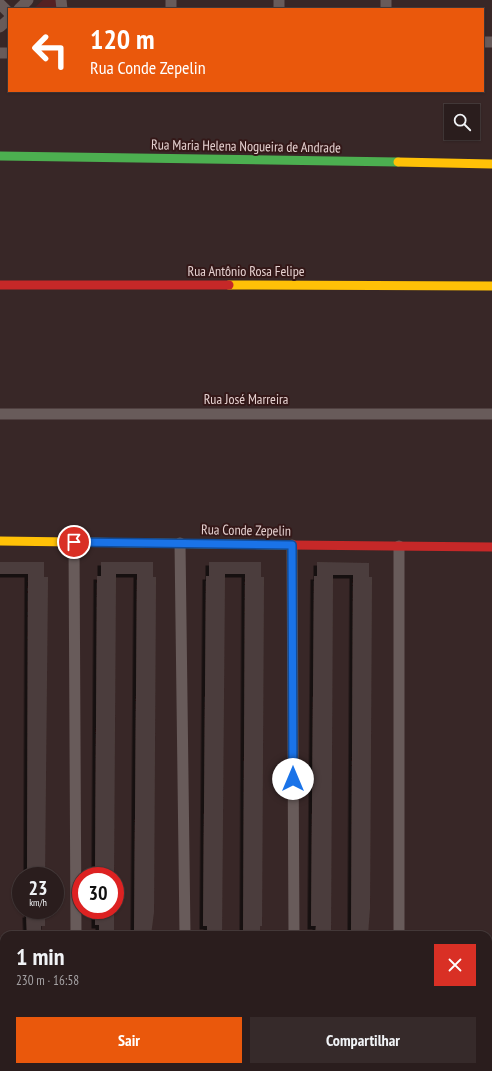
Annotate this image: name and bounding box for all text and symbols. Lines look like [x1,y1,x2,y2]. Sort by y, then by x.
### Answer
text: 120 m [90,20,154,57]
icon: left [24,24,76,76]
text: Rua Conde Zepelin [90,56,206,79]
map controls [444,104,480,140]
button: search [444,104,480,140]
street label: Rua Maria Helena Nogueira de Andrade [151,135,341,157]
street label: Rua Antônio Rosa Felipe [188,262,305,280]
street label: Rua José Marreira [204,390,288,408]
street label: Rua Conde Zepelin [201,520,291,540]
pin [57,525,91,559]
icon: arrive [63,531,85,553]
position arrow [272,758,314,800]
speed limit sign: 30 [72,867,124,919]
text: 23 [28,875,48,901]
text: km/h [29,896,47,909]
text: 1 min [16,941,64,972]
button: close [434,944,476,986]
text: 230 m · 16:58 [16,972,79,989]
button: Sair [16,1017,242,1063]
button: Compartilhar [250,1017,476,1063]

